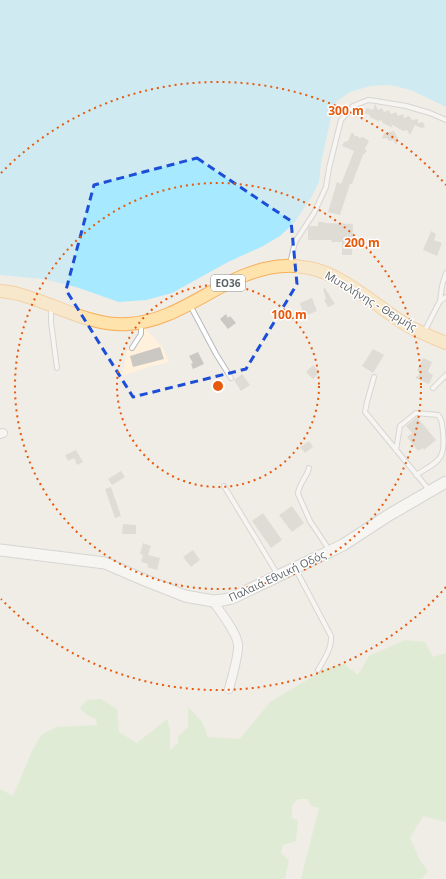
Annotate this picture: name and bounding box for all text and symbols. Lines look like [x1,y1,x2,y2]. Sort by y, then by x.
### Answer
text: 300 m [328,102,364,119]
text: 200 m [344,234,380,251]
street label: Μυτιλήνης - Θερμής [323,267,420,334]
road number: ΕΟ36 [211,275,245,291]
text: 100 m [271,306,307,323]
centre of rings [211,379,225,393]
street label: Παλαιά Εθνική Οδός [226,546,328,605]

